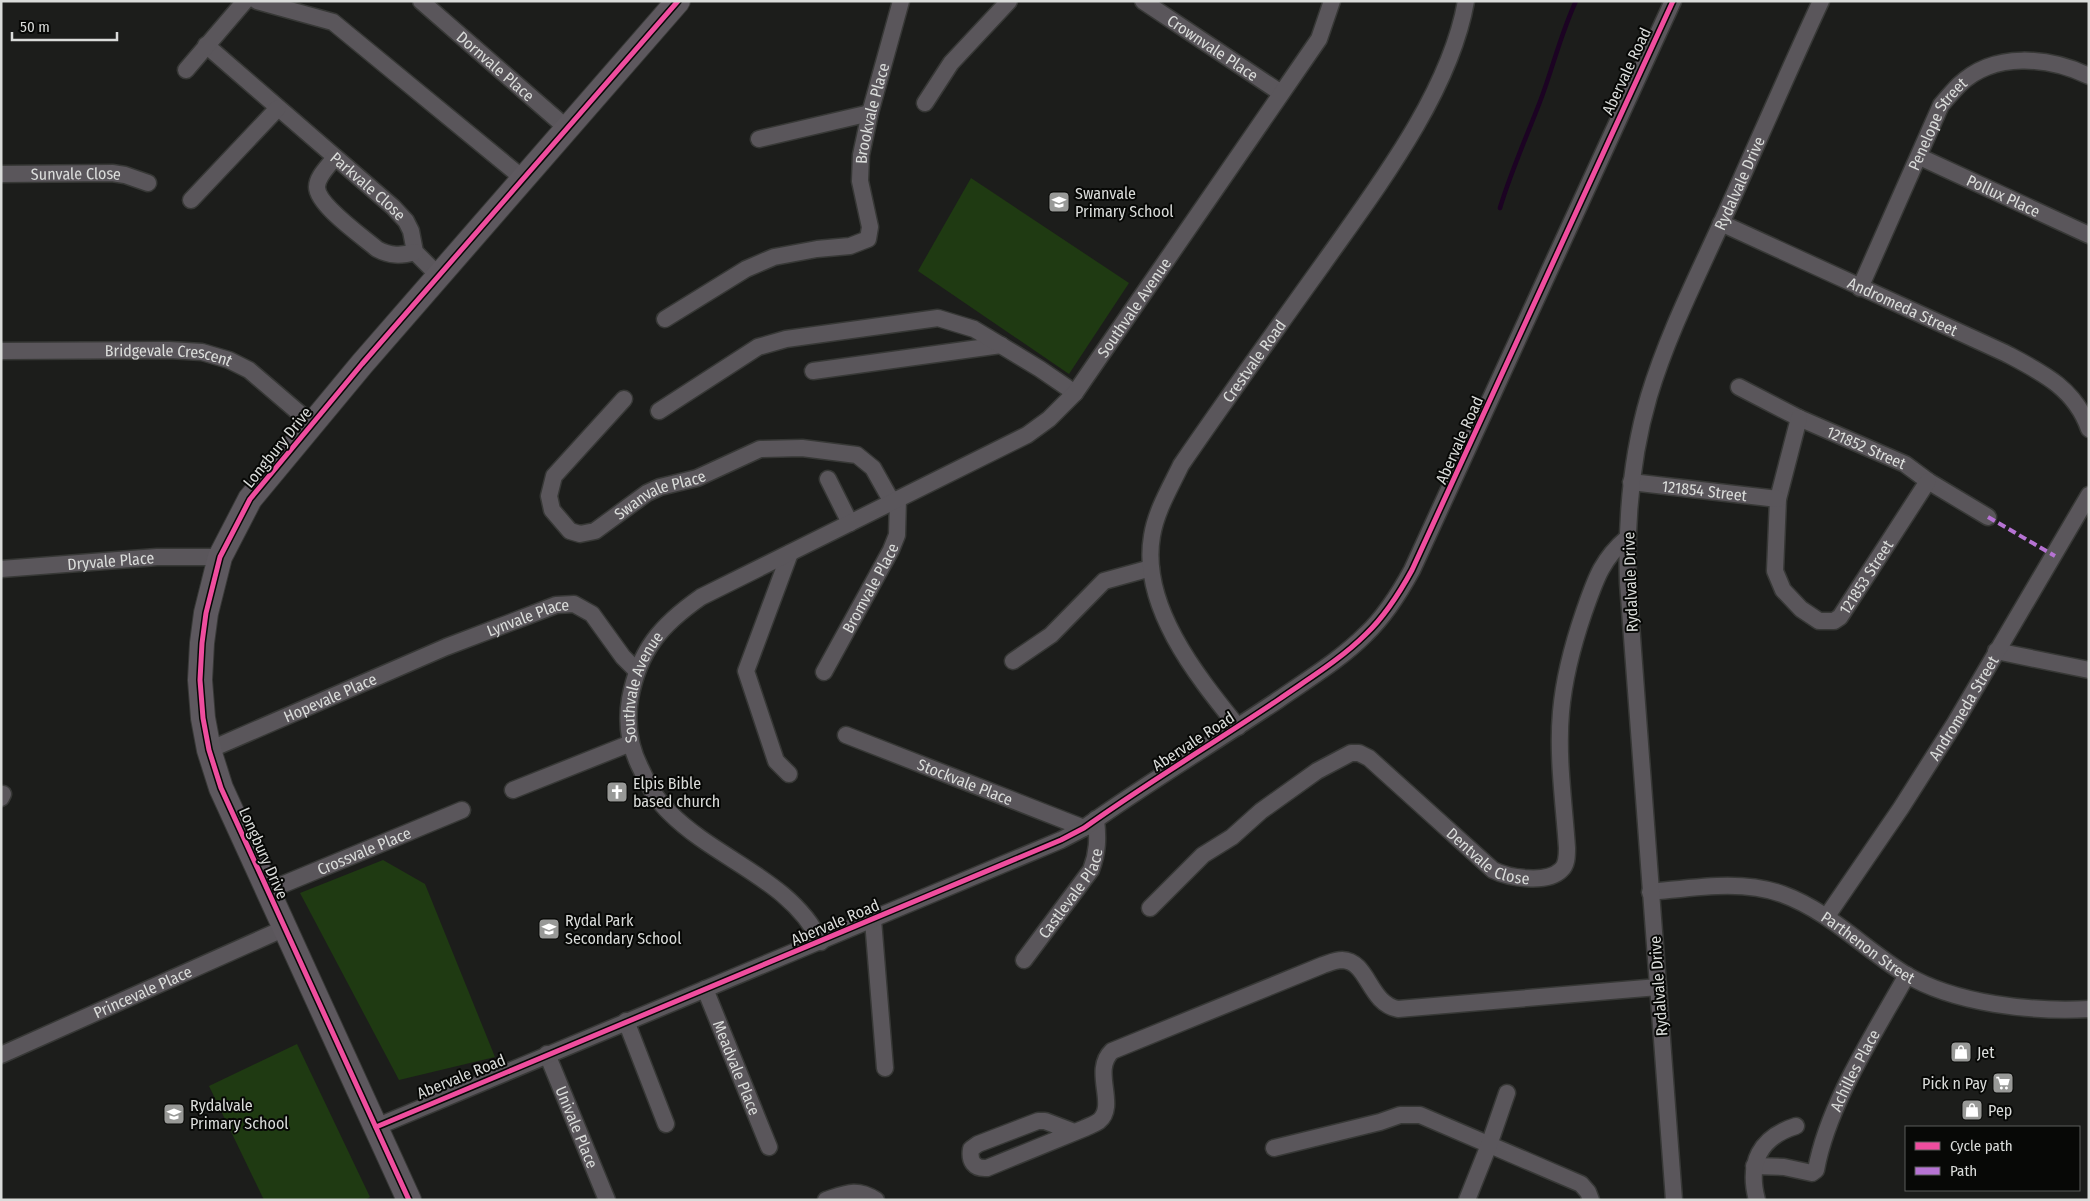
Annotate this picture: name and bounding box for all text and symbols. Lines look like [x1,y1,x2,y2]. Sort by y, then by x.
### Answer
scale bar [12,10,118,42]
street label: Crownvale Place [1164,11,1262,85]
text: 50 m [20,18,50,36]
street label: Abervale Road [1598,25,1655,118]
street label: Dornvale Place [453,27,538,105]
street label: Brookvale Place [852,61,893,164]
street label: Penelope Street [1904,73,1971,173]
street label: Rydalvale Drive [1710,134,1769,233]
street label: Parkvale Close [326,148,410,225]
street label: Sunvale Close [31,164,123,184]
street label: Pollux Place [1964,171,2043,221]
place label: Swanvale Primary School [1075,184,1174,221]
school or university icon: Swanvale Primary School [1047,190,1071,214]
street label: Southvale Avenue [1093,254,1175,361]
street label: Andromeda Street [1845,273,1961,340]
street label: Crestvale Road [1219,316,1290,406]
street label: Bridgevale Crescent [105,341,236,371]
street label: Abervale Road [1432,393,1487,487]
street label: Longbury Drive [239,403,316,492]
street label: 121852 Street [1824,422,1909,474]
street label: Swanvale Place [611,466,709,524]
street label: 121854 Street [1661,477,1749,505]
street label: Rydalvale Drive [1619,531,1642,632]
street label: 121853 Street [1835,536,1898,618]
street label: Bromvale Place [838,540,903,636]
street label: Dryvale Place [67,548,155,574]
street label: Lynvale Place [484,595,570,641]
street label: Southvale Avenue [619,628,667,745]
street label: Andromeda Street [1925,652,2003,764]
street label: Hopevale Place [281,669,380,726]
street label: Abervale Road [1149,708,1238,775]
street label: Stockvale Place [915,755,1016,809]
place label: Elpis Bible based church [633,774,720,811]
church icon: Elpis Bible based church [605,780,629,804]
street label: Longbury Drive [235,804,292,902]
street label: Crossvale Place [314,823,414,879]
street label: Dentvale Close [1443,824,1530,888]
street label: Castlevale Place [1034,847,1106,942]
street label: Abervale Road [788,895,882,950]
street label: Parthenon Street [1818,908,1919,988]
place label: Rydal Park Secondary School [565,911,681,948]
school or university icon: Rydal Park Secondary School [537,917,561,941]
street label: Rydalvale Drive [1646,935,1671,1037]
street label: Princevale Place [91,962,195,1022]
street label: Meadvale Place [709,1018,764,1118]
street label: Achilles Place [1826,1026,1884,1114]
shop icon: Jet [1949,1040,1973,1064]
place label: Jet [1977,1043,1995,1062]
street label: Abervale Road [414,1050,508,1103]
supermarket icon: Pick n Pay [1991,1071,2015,1095]
place label: Pick n Pay [1922,1074,1988,1093]
street label: Univale Place [551,1083,602,1171]
place label: Rydalvale Primary School [190,1096,289,1133]
shop icon: Pep [1960,1098,1984,1122]
place label: Pep [1988,1101,2012,1120]
school or university icon: Rydalvale Primary School [162,1102,186,1126]
legend [1905,1126,2080,1191]
text: Cycle path [1950,1137,2013,1155]
text: Path [1950,1162,1977,1180]

